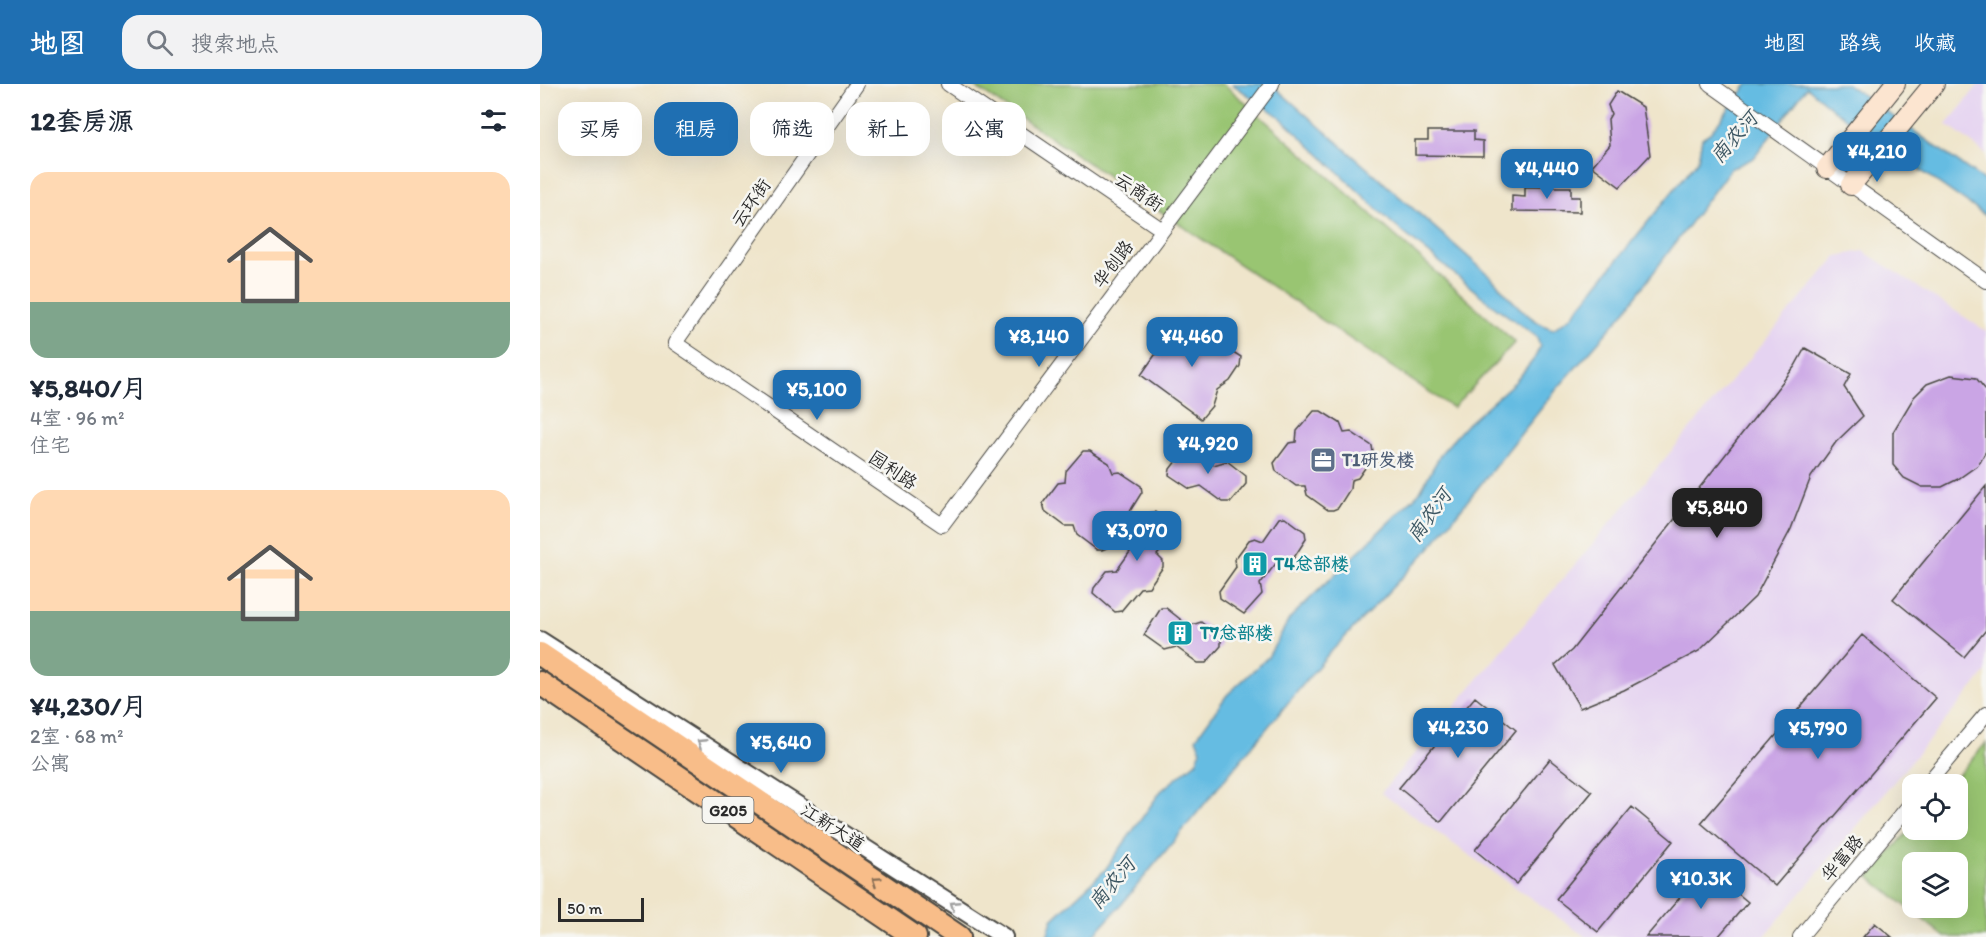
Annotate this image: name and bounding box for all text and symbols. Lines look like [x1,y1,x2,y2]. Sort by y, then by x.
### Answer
search box [122,15,542,69]
text: 地图 [30,26,86,60]
icon: search [143,26,176,59]
text: 搜索地点 [191,30,279,57]
text: 地图 [1764,30,1806,55]
text: 路线 [1839,30,1881,55]
text: 收藏 [1914,30,1956,55]
chip: 买房 [558,102,642,156]
chip: 租房 [654,102,738,156]
chip: 筛选 [750,102,834,156]
chip: 新上 [846,102,930,156]
chip: 公寓 [942,102,1026,156]
icon: filters [477,104,510,137]
water label: 南农河 [1705,104,1765,168]
text: 12套房源 [30,105,134,137]
pin: ¥4,210 [1828,132,1926,183]
text: ¥4,210 [1847,139,1907,163]
pin: ¥4,440 [1498,149,1596,200]
text: ¥4,440 [1515,156,1579,180]
street label: 云商街 [1110,168,1168,216]
street label: 云环街 [727,175,775,231]
icon: home [216,211,324,319]
street label: 华创路 [1088,236,1138,292]
pin: ¥8,140 [990,317,1088,368]
pin: ¥4,460 [1143,317,1241,368]
text: ¥8,140 [1009,324,1069,348]
text: ¥4,460 [1161,324,1223,348]
pin: ¥5,100 [768,370,866,421]
text: ¥5,840/月 [30,372,147,404]
text: ¥5,100 [787,377,847,401]
text: 4室 · 96 m² [30,406,124,430]
pin: ¥4,920 [1159,424,1257,475]
text: ¥4,920 [1177,431,1239,455]
text: 住宅 [30,433,70,457]
office icon: T1研发楼 [1308,445,1338,475]
street label: 园利路 [864,446,922,494]
place label: T1研发楼 [1341,449,1414,471]
water label: 南农河 [1402,481,1458,546]
pin: ¥5,840 [1668,488,1766,539]
text: ¥5,840 [1686,495,1748,519]
pin: ¥3,070 [1088,511,1186,562]
text: ¥3,070 [1106,518,1168,542]
icon: home [216,529,324,637]
building icon: T4总部楼 [1240,549,1270,579]
place label: T4总部楼 [1273,553,1349,575]
building icon: T7总部楼 [1165,618,1195,648]
place label: T7总部楼 [1199,622,1273,644]
text: ¥4,230/月 [30,690,147,722]
pin: ¥4,230 [1409,708,1507,759]
pin: ¥5,790 [1769,709,1867,760]
text: ¥4,230 [1427,715,1489,739]
text: ¥5,790 [1788,716,1848,740]
pin: ¥5,640 [732,723,830,774]
text: 2室 · 68 m² [30,724,123,748]
text: ¥5,640 [750,730,812,754]
one-way arrow [697,739,707,751]
text: 公寓 [30,751,70,775]
map controls [1902,774,1968,918]
button: locate [1902,774,1968,840]
road number: G205 [702,797,753,823]
street label: 江新大道 [797,798,869,856]
street label: 华富路 [1816,830,1868,886]
water label: 南农河 [1084,850,1142,914]
button: layers [1902,852,1968,918]
pin: ¥10.3K [1652,859,1750,910]
text: ¥10.3K [1670,866,1732,890]
one-way arrow [871,877,882,888]
scale bar [558,895,644,922]
text: 50 m [567,899,602,918]
one-way arrow [950,901,961,912]

